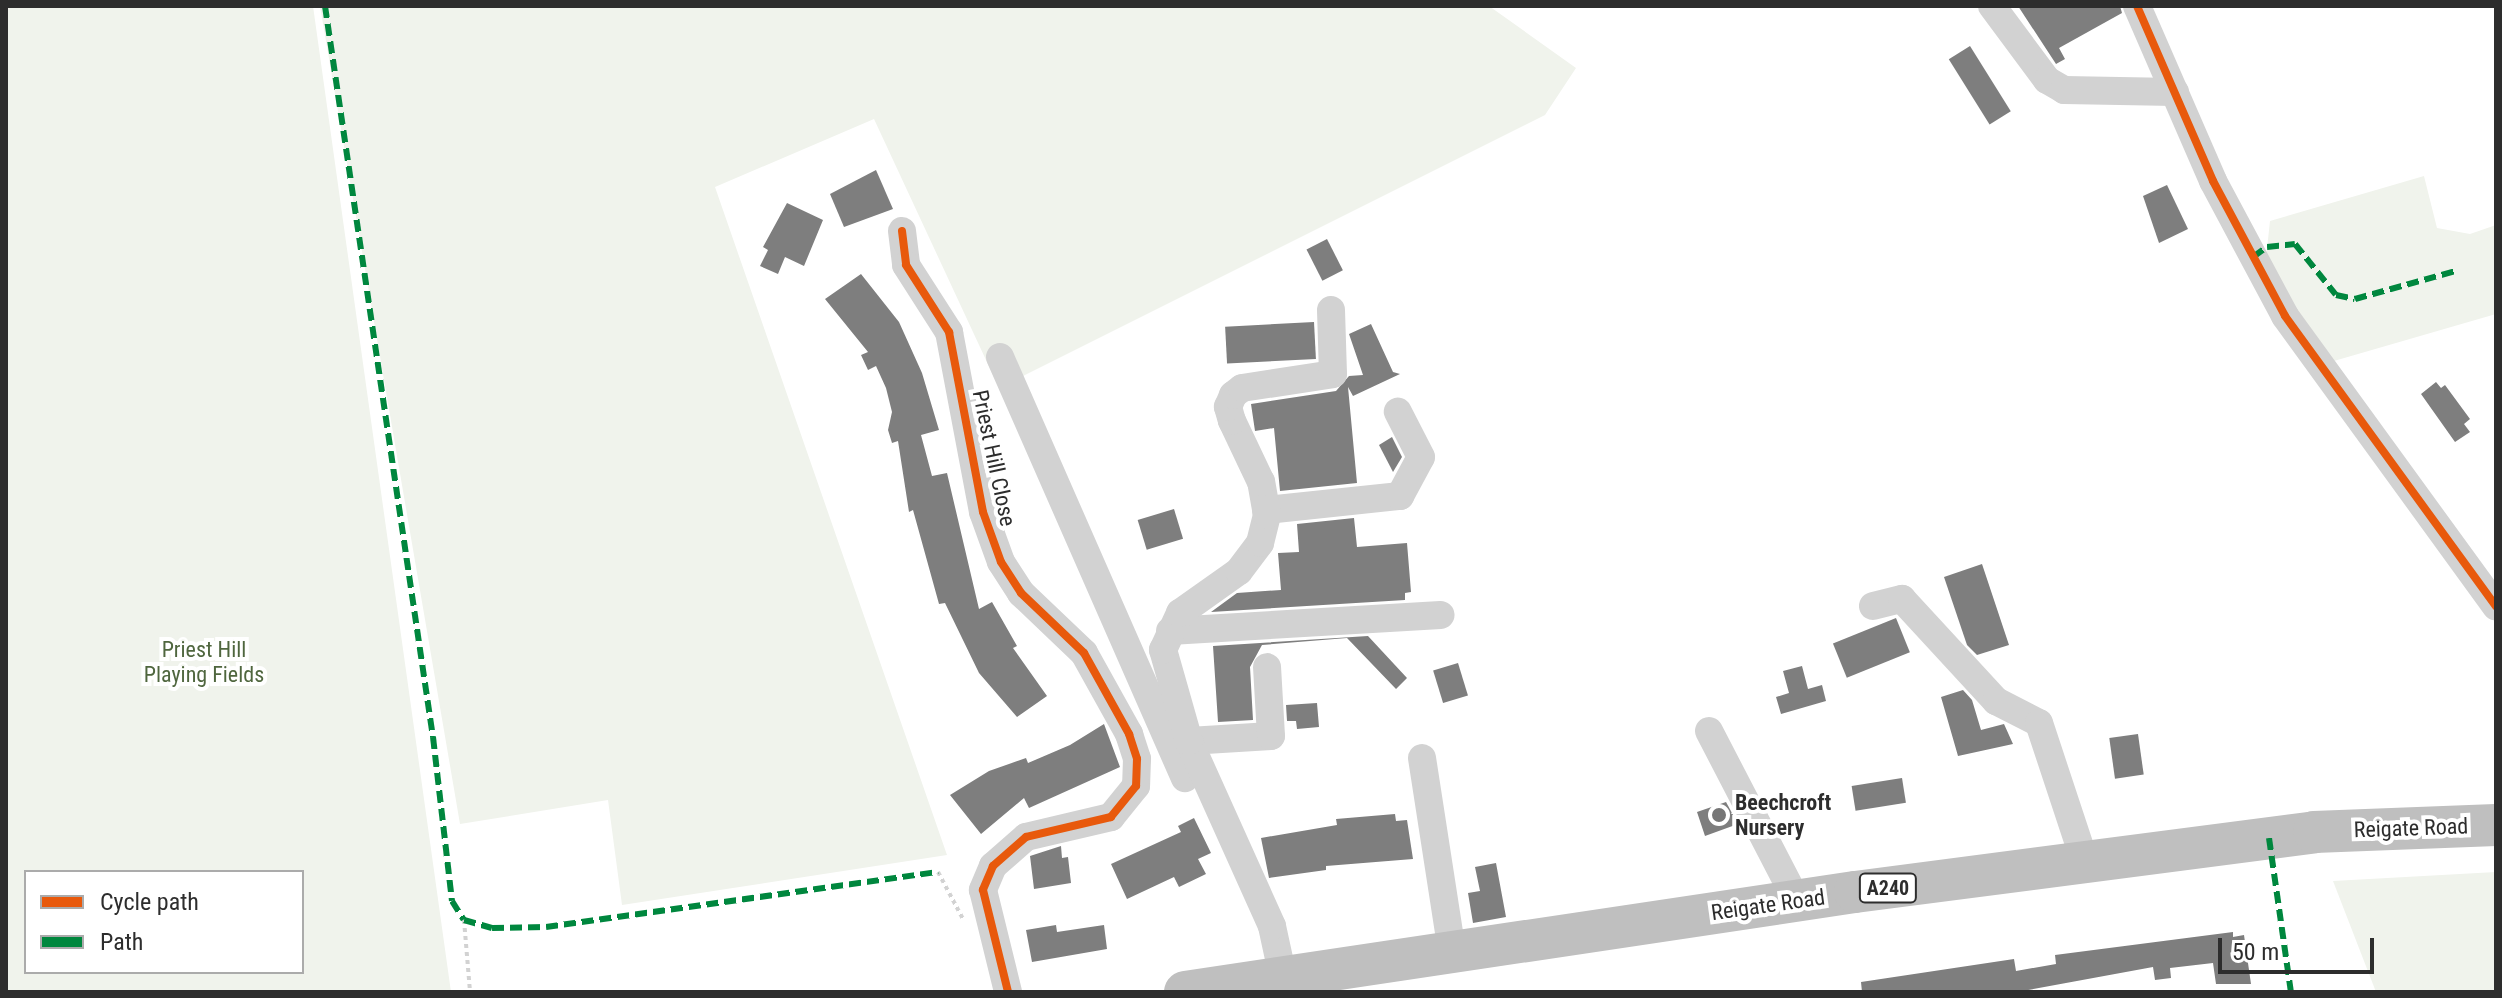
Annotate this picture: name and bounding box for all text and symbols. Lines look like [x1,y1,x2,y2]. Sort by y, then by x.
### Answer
street label: Priest Hill Close [967,387,1021,529]
park label: Priest Hill Playing Fields [144,636,264,688]
place label: Beechcroft Nursery [1735,789,1831,840]
marker: Beechcroft Nursery [1710,806,1728,824]
street label: Reigate Road [2353,813,2469,843]
legend [24,870,304,974]
road number: A240 [1858,872,1918,904]
street label: Reigate Road [1709,884,1827,926]
text: Cycle path [100,888,199,916]
scale bar [2222,922,2378,972]
text: Path [100,928,143,956]
text: 50 m [2232,938,2279,966]

